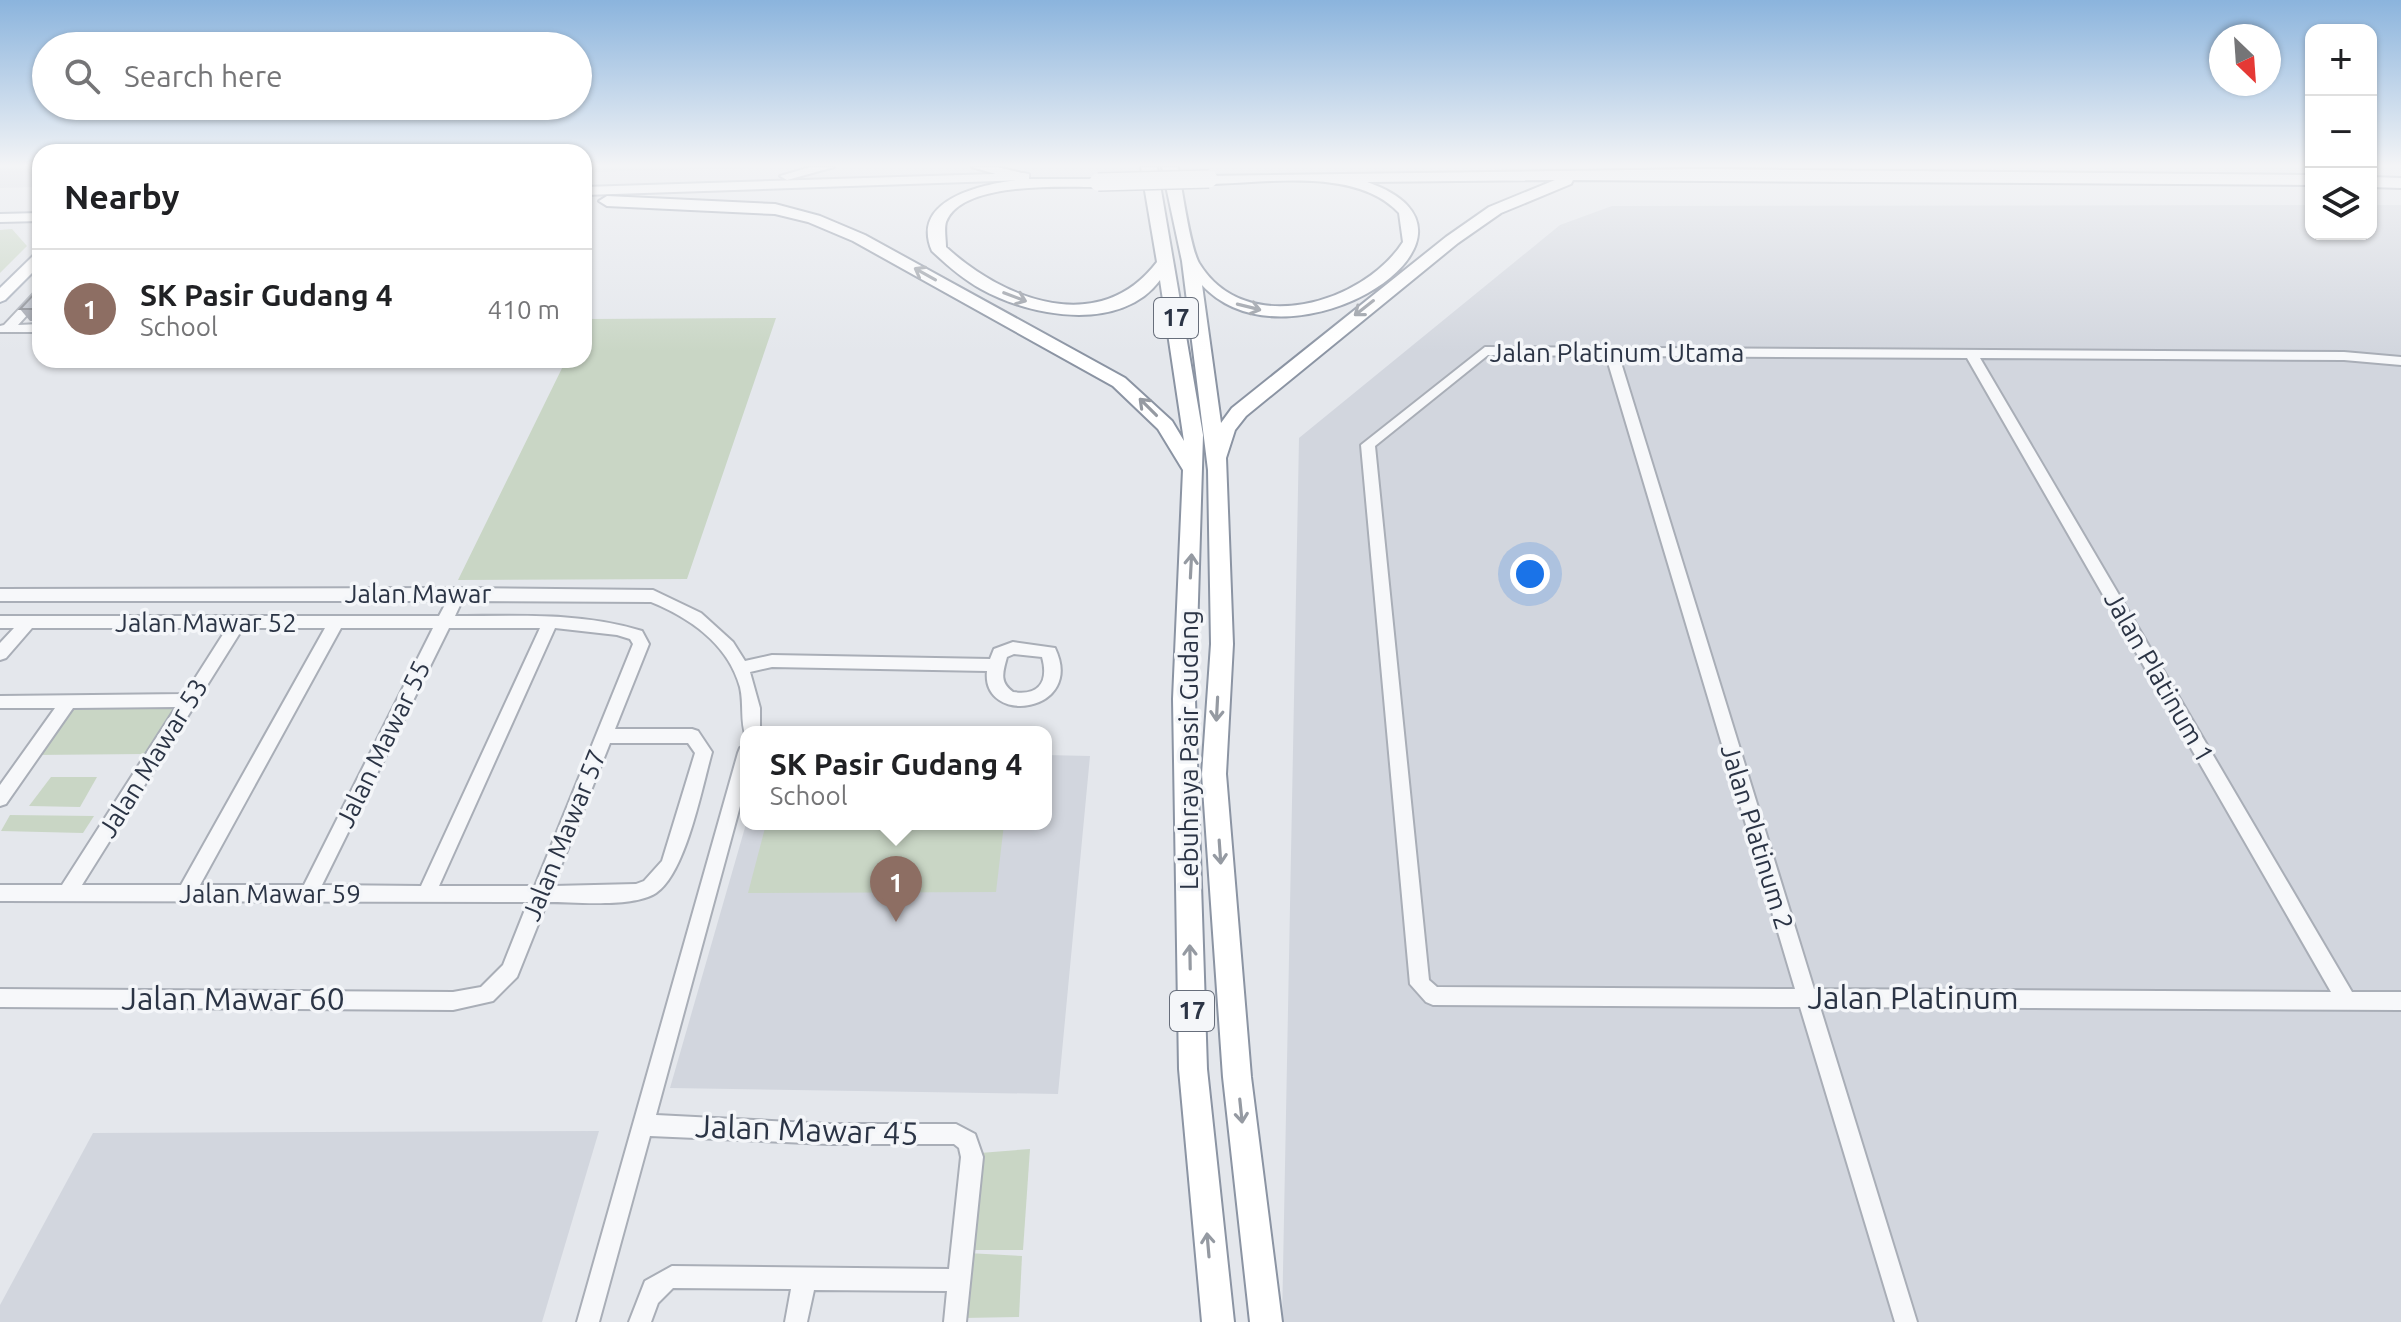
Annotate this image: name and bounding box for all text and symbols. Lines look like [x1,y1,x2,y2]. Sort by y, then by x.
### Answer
north arrow [2209,24,2281,96]
map controls [2305,24,2377,240]
button: + [2305,24,2377,96]
search box [32,32,592,120]
icon: search [60,54,104,98]
text: Search here [124,59,283,93]
button: − [2305,96,2377,168]
button: layers [2305,168,2377,240]
text: Nearby [64,177,179,215]
one-way arrow [914,266,937,282]
text: SK Pasir Gudang 4 [140,278,393,312]
one-way arrow [1002,291,1027,306]
text: 1 [83,295,97,324]
text: 410 m [488,295,560,324]
road number: 17 [1154,298,1198,338]
one-way arrow [1235,300,1261,315]
one-way arrow [1354,300,1375,317]
text: School [140,312,218,341]
street label: Jalan Platinum Utama [1490,338,1744,367]
one-way arrow [1138,397,1157,417]
one-way arrow [1184,553,1199,580]
your location [1510,554,1550,594]
street label: Jalan Mawar [345,579,491,608]
street label: Jalan Platinum 1 [2099,586,2220,767]
street label: Jalan Mawar 52 [115,608,297,637]
street label: Lebuhraya Pasir Gudang [1174,610,1203,890]
street label: Jalan Mawar 55 [330,656,435,832]
street label: Jalan Mawar 53 [92,673,213,842]
one-way arrow [1209,695,1224,722]
popup [740,726,1052,830]
street label: Jalan Platinum 2 [1716,741,1799,933]
street label: Jalan Mawar 57 [516,745,611,925]
text: SK Pasir Gudang 4 [770,747,1022,781]
text: School [770,781,847,810]
one-way arrow [1213,838,1228,865]
pin: 1 [870,856,922,922]
street label: Jalan Mawar 59 [179,879,361,908]
one-way arrow [1183,944,1198,971]
street label: Jalan Platinum [1807,979,2019,1015]
street label: Jalan Mawar 60 [121,980,345,1016]
road number: 17 [1170,991,1214,1031]
one-way arrow [1233,1097,1248,1124]
street label: Jalan Mawar 45 [695,1107,919,1151]
one-way arrow [1201,1232,1216,1259]

